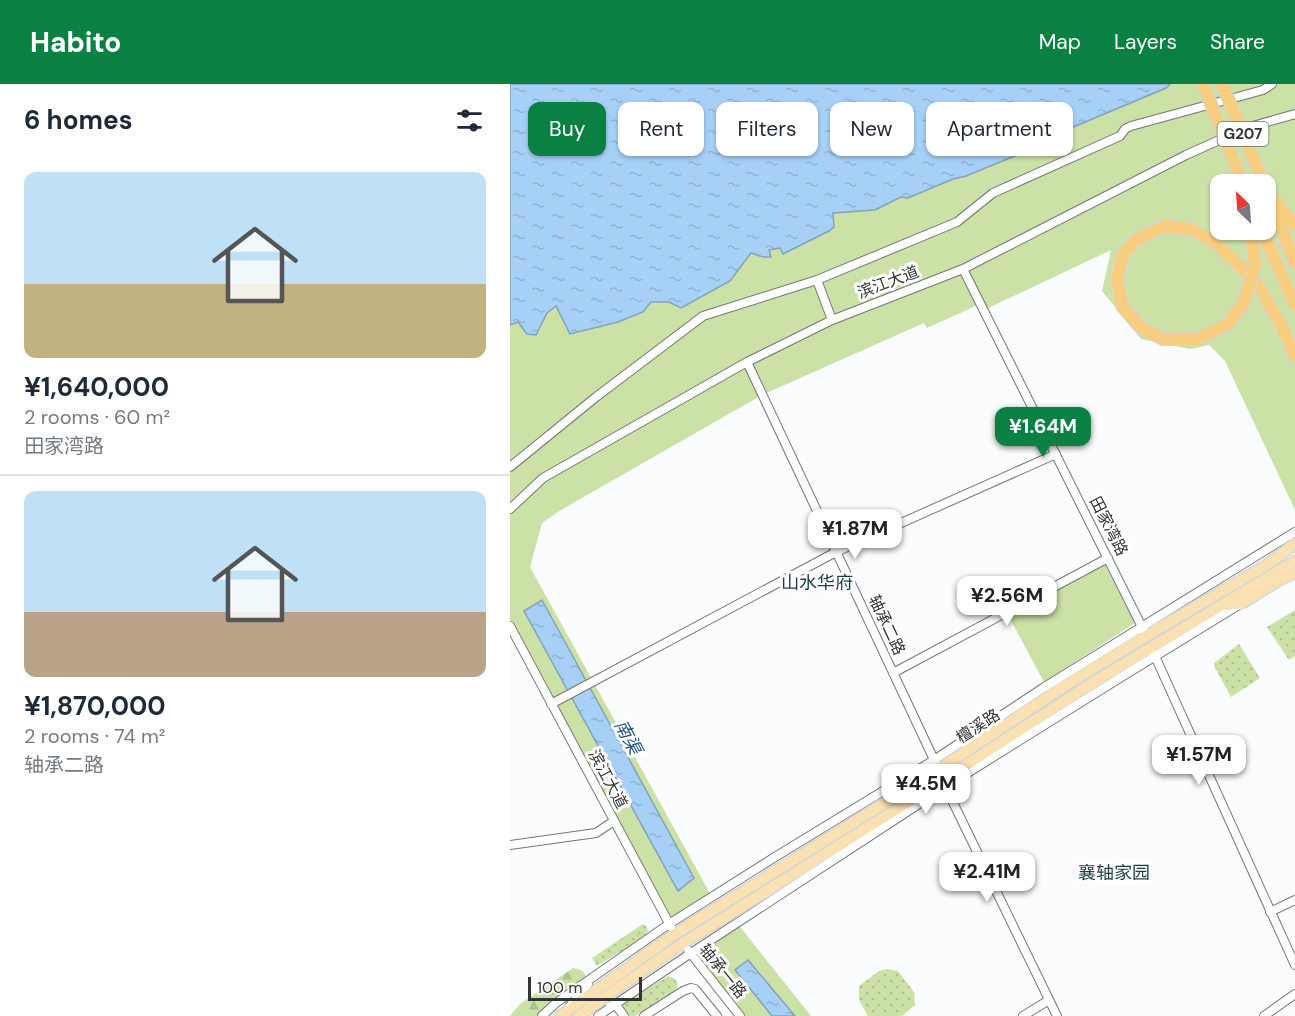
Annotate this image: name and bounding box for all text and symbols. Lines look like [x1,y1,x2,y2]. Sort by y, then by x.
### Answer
text: Habito [30,24,121,61]
text: Map [1039,28,1081,56]
text: Layers [1114,28,1177,56]
text: Share [1210,28,1265,56]
chip: Buy [528,102,606,156]
chip: Rent [618,102,704,156]
chip: Filters [716,102,818,156]
chip: New [830,102,914,156]
chip: Apartment [926,102,1073,156]
text: 6 homes [24,103,132,137]
icon: filters [453,104,486,137]
road number: G207 [1218,122,1268,146]
north arrow [1210,174,1276,240]
map controls [1210,174,1276,240]
icon: home [201,211,309,319]
street label: 滨江大道 [854,261,922,303]
text: ¥1,640,000 [24,370,169,404]
text: 2 rooms · 60 m² [24,404,170,430]
pin: ¥1.64M [994,407,1092,458]
text: ¥1.64M [1009,413,1077,439]
text: 田家湾路 [24,433,104,459]
street label: 田家湾路 [1085,493,1133,559]
pin: ¥1.87M [806,509,904,560]
text: ¥1.87M [822,515,888,541]
icon: home [201,530,309,638]
district label: 山水华府 [781,571,853,595]
pin: ¥2.56M [958,576,1056,627]
text: ¥2.56M [971,582,1043,608]
street label: 轴承二路 [864,592,910,658]
text: ¥1,870,000 [24,689,166,723]
street label: 檀溪路 [952,704,1004,748]
water label: 南渠 [609,715,648,761]
text: 2 rooms · 74 m² [24,723,165,749]
pin: ¥1.57M [1150,735,1248,786]
text: ¥1.57M [1166,741,1232,767]
street label: 滨江大道 [584,746,632,812]
text: 轴承二路 [24,752,104,778]
pin: ¥4.5M [884,764,968,815]
text: ¥4.5M [895,770,957,796]
pin: ¥2.41M [938,852,1036,903]
text: ¥2.41M [953,858,1021,884]
district label: 襄轴家园 [1078,861,1150,885]
street label: 轴承一路 [695,940,751,1002]
scale bar [528,974,642,1002]
text: 100 m [537,977,582,998]

